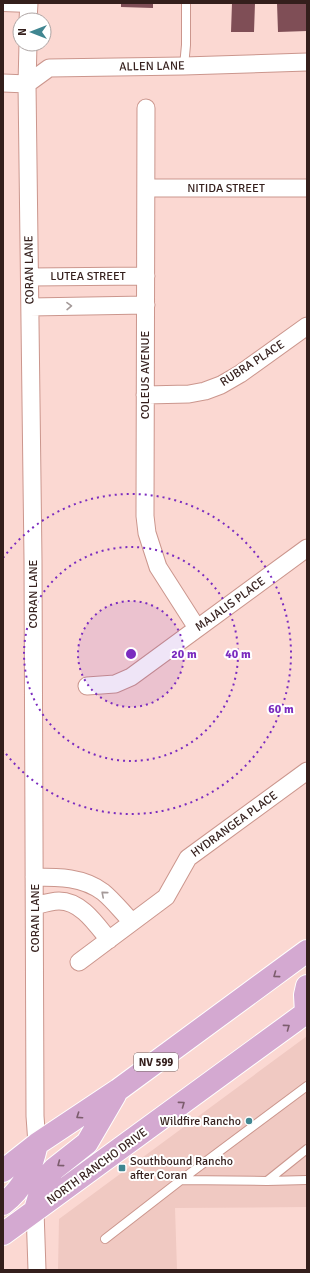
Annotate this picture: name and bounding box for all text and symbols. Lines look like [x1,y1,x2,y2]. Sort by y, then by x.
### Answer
north arrow [12,12,52,52]
text: N [16,28,29,36]
street label: ALLEN LANE [119,58,185,75]
street label: NITIDA STREET [187,181,265,196]
street label: CORAN LANE [21,235,38,305]
street label: LUTEA STREET [50,269,126,284]
one-way arrow [66,302,72,310]
street label: COLEUS AVENUE [138,330,153,419]
street label: RUBRA PLACE [217,337,287,390]
street label: CORAN LANE [26,559,41,628]
street label: MAJALIS PLACE [192,574,268,635]
centre of rings [124,647,138,661]
text: 20 m [171,647,197,662]
text: 40 m [225,647,251,662]
text: 60 m [268,702,294,717]
street label: HYDRANGEA PLACE [188,788,281,861]
street label: CORAN LANE [28,883,43,952]
one-way arrow [102,892,109,899]
one-way arrow [273,970,280,977]
one-way arrow [282,1025,289,1032]
road number: NV 599 [134,1053,178,1071]
one-way arrow [177,1102,184,1109]
one-way arrow [76,1111,83,1119]
place label: Wildfire Rancho [160,1114,241,1129]
marker: Wildfire Rancho [244,1116,254,1126]
street label: NORTH RANCHO DRIVE [44,1125,151,1208]
place label: Southbound Rancho after Coran [130,1154,233,1183]
one-way arrow [58,1159,65,1166]
marker: Southbound Rancho after Coran [117,1163,127,1173]

